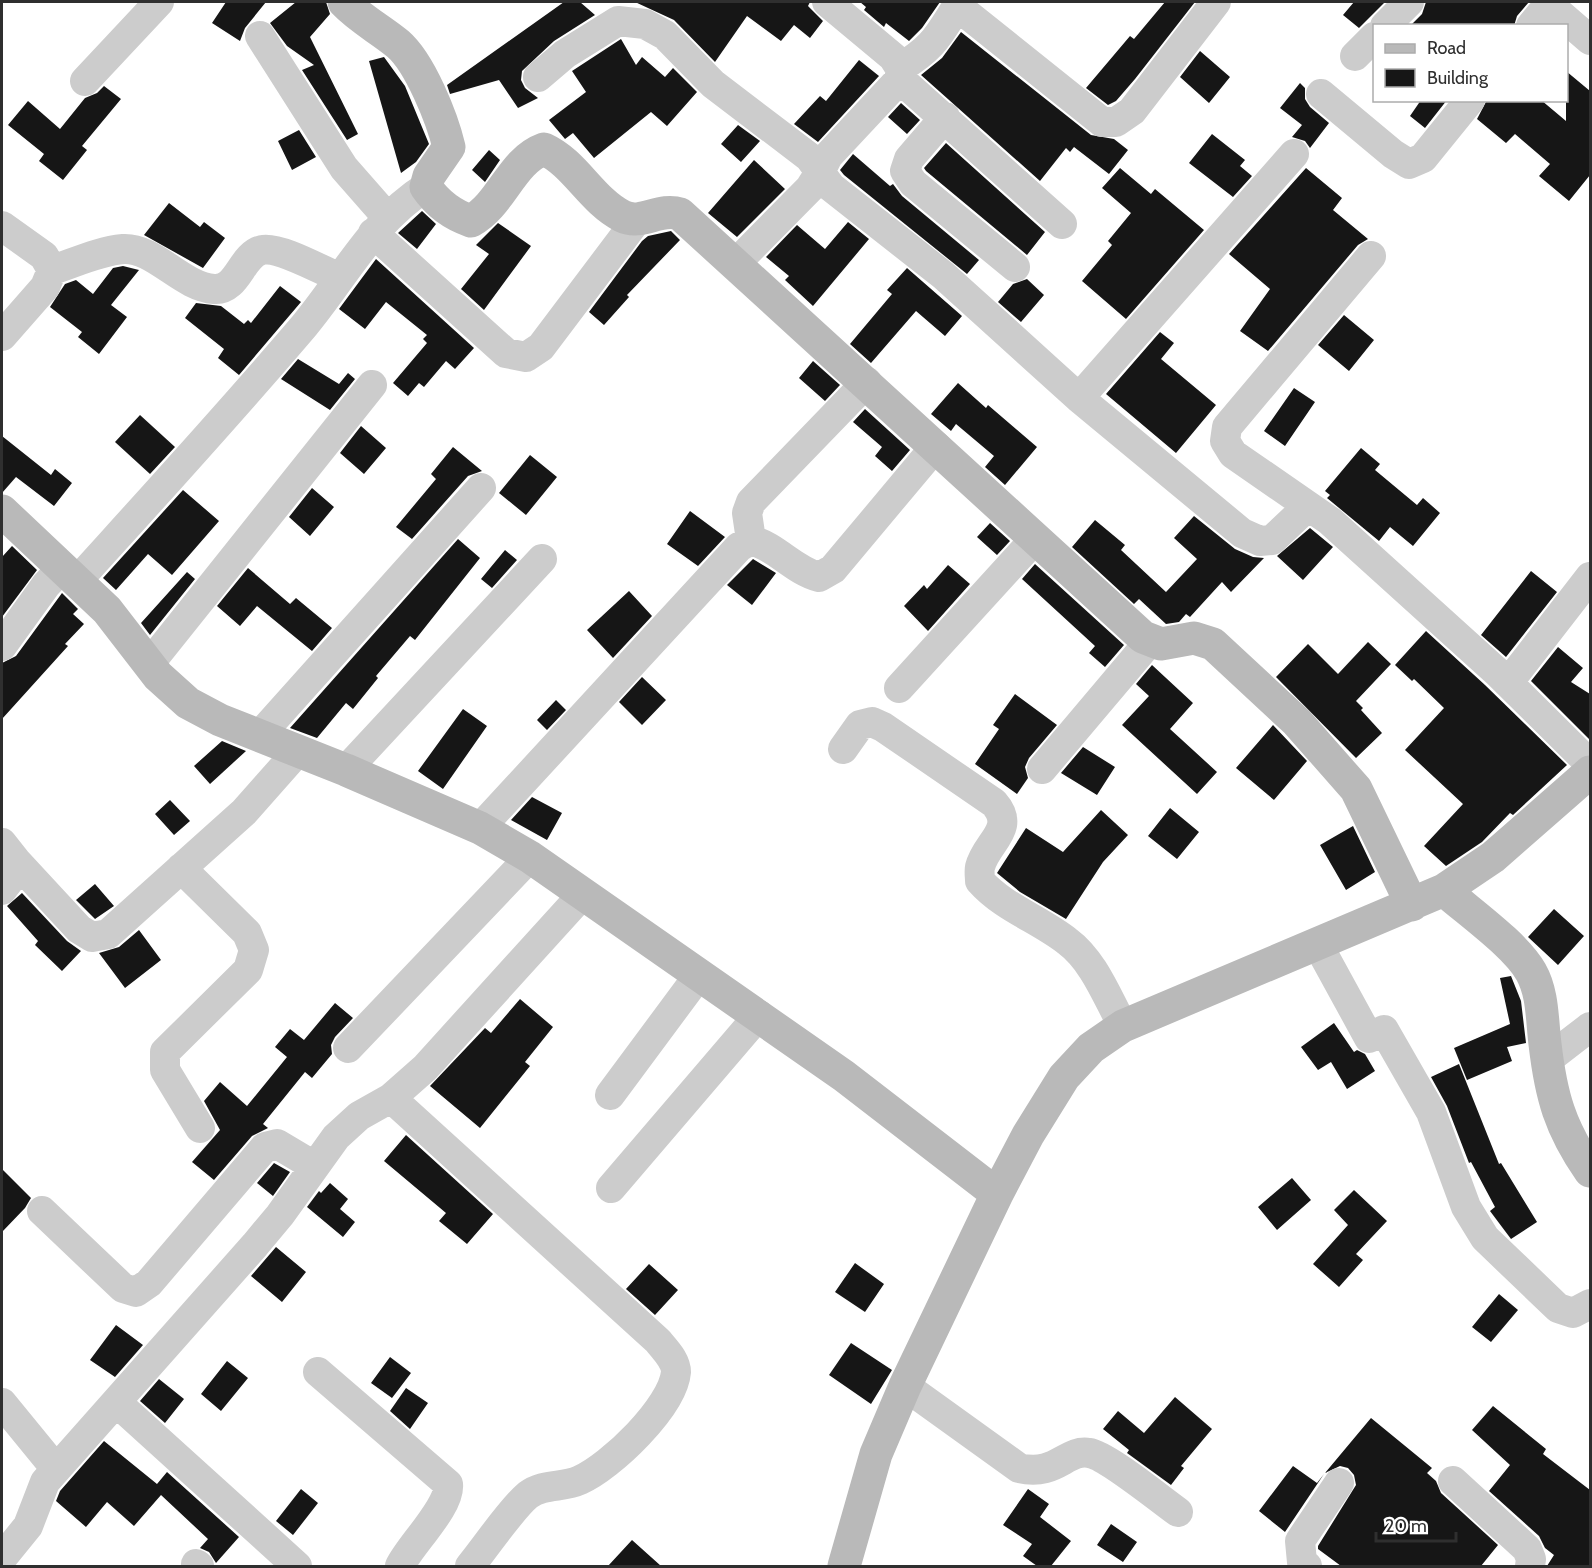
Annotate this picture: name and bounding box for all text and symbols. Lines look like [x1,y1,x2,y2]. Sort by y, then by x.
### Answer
legend [1373,24,1568,102]
text: Road [1427,37,1466,59]
text: Building [1427,67,1489,89]
scale bar [1376,1505,1456,1543]
text: 20 m [1385,1515,1427,1537]

